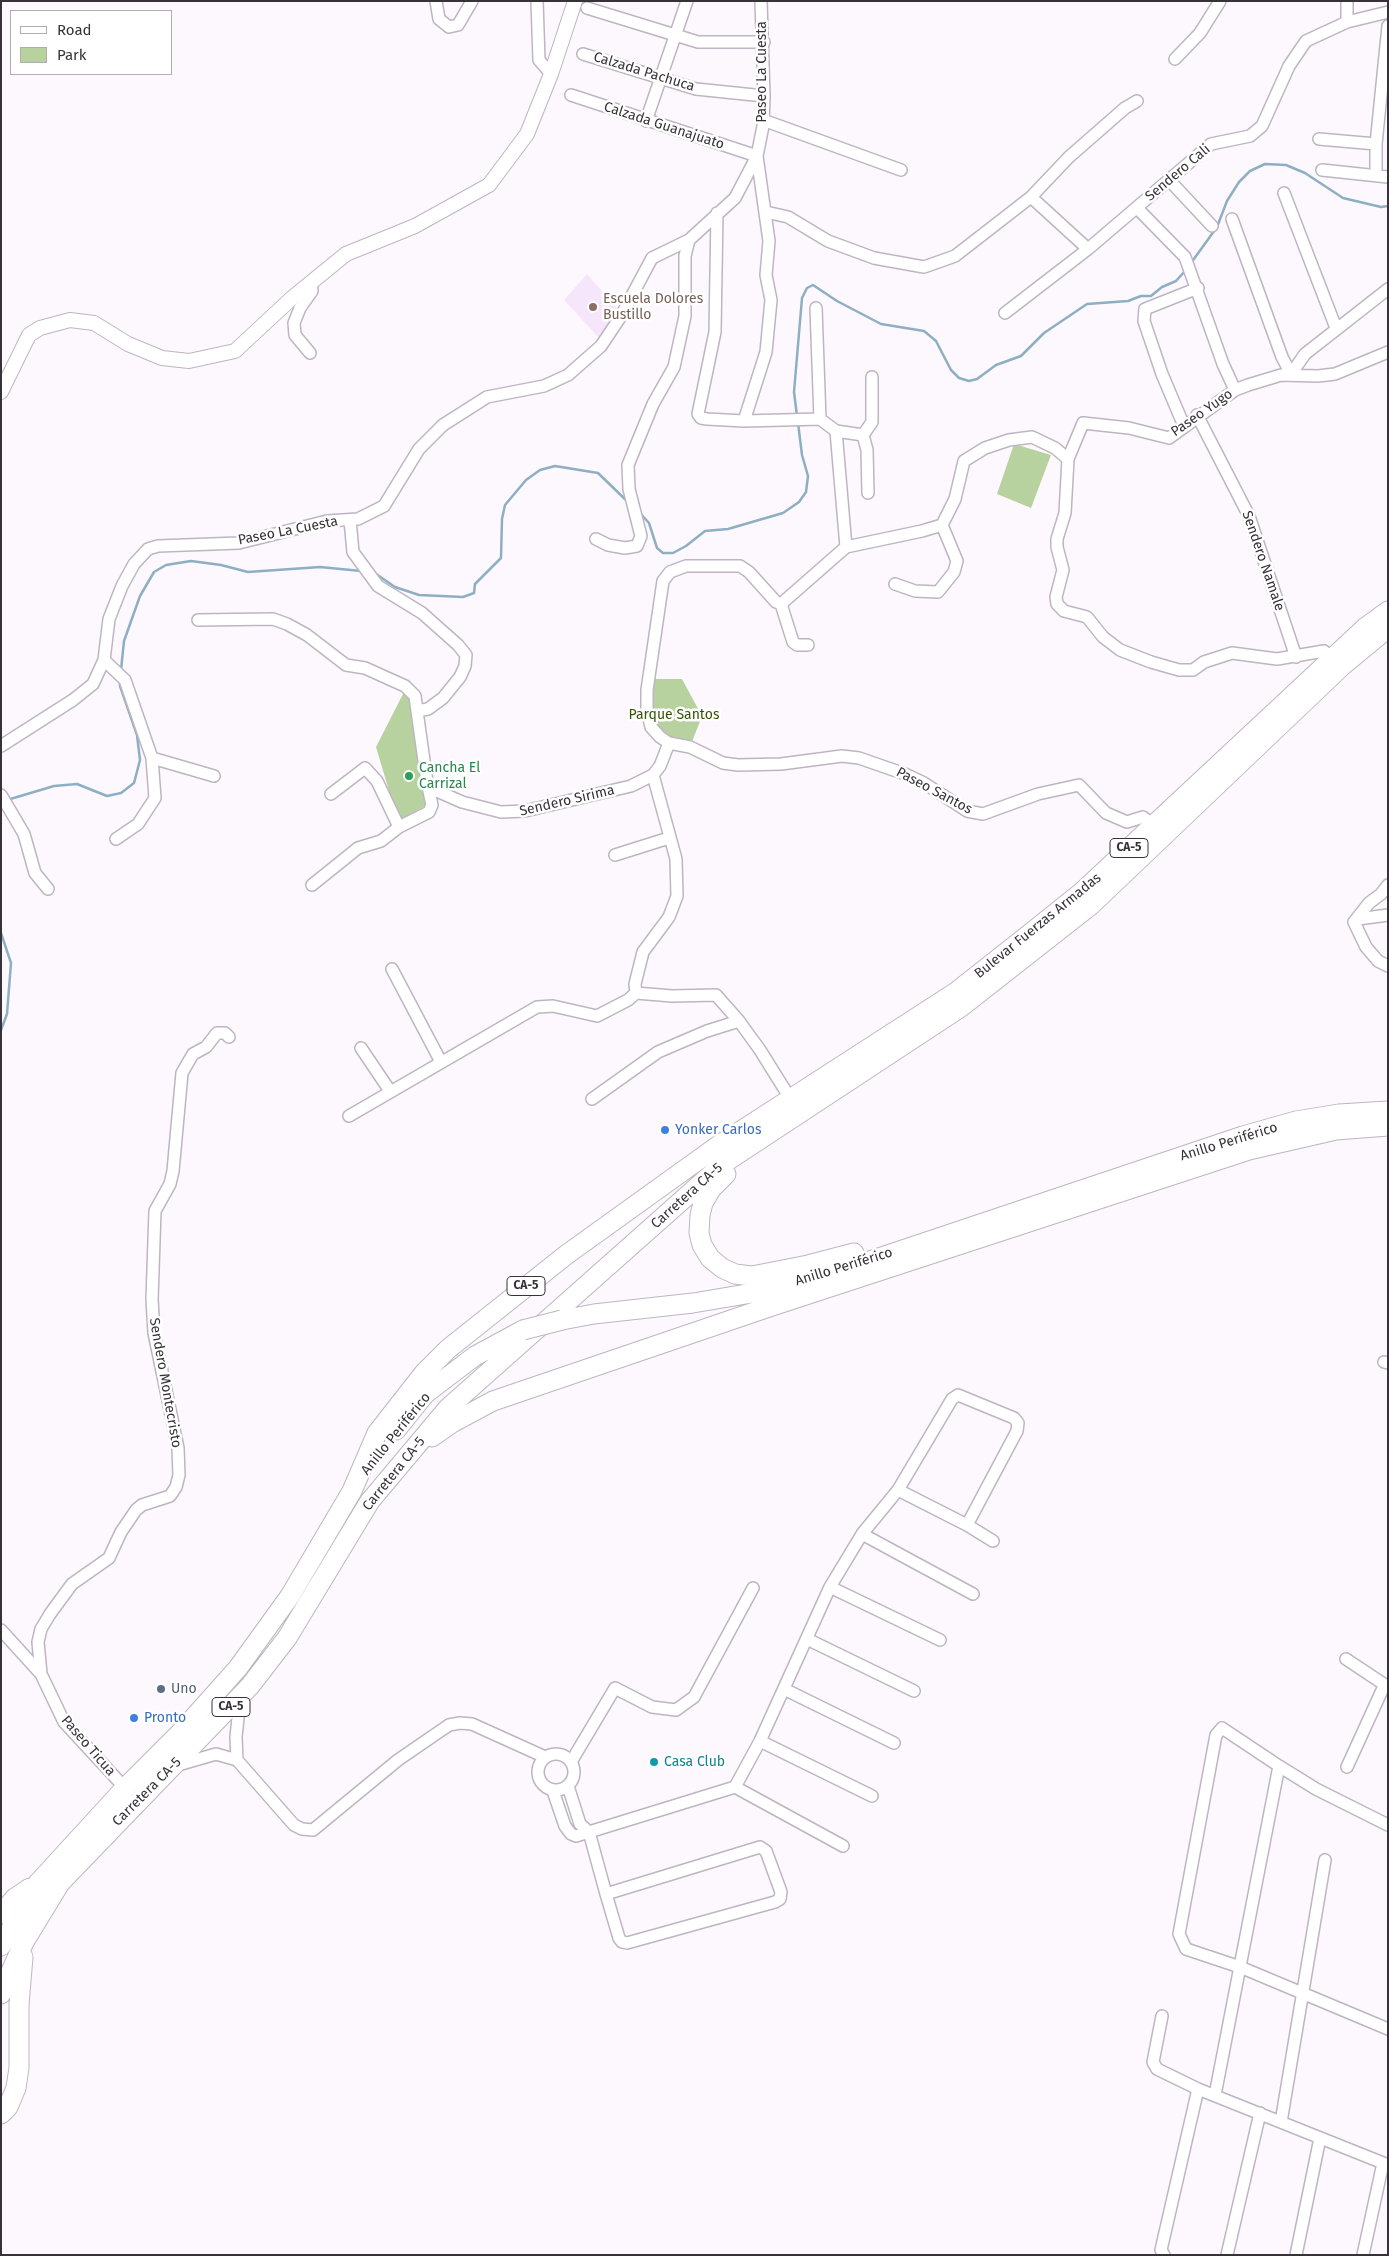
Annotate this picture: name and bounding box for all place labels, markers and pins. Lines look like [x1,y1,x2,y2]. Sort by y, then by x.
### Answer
place label: Escuela Dolores Bustillo [603,291,703,324]
marker: Escuela Dolores Bustillo [587,301,599,313]
place label: Cancha El Carrizal [419,760,480,792]
marker: Cancha El Carrizal [403,770,415,782]
place label: Yonker Carlos [675,1122,762,1138]
marker: Yonker Carlos [659,1124,671,1136]
place label: Uno [171,1681,197,1697]
marker: Uno [155,1683,167,1695]
place label: Pronto [144,1710,186,1726]
marker: Pronto [128,1712,140,1724]
place label: Casa Club [664,1754,725,1770]
marker: Casa Club [648,1756,660,1768]

